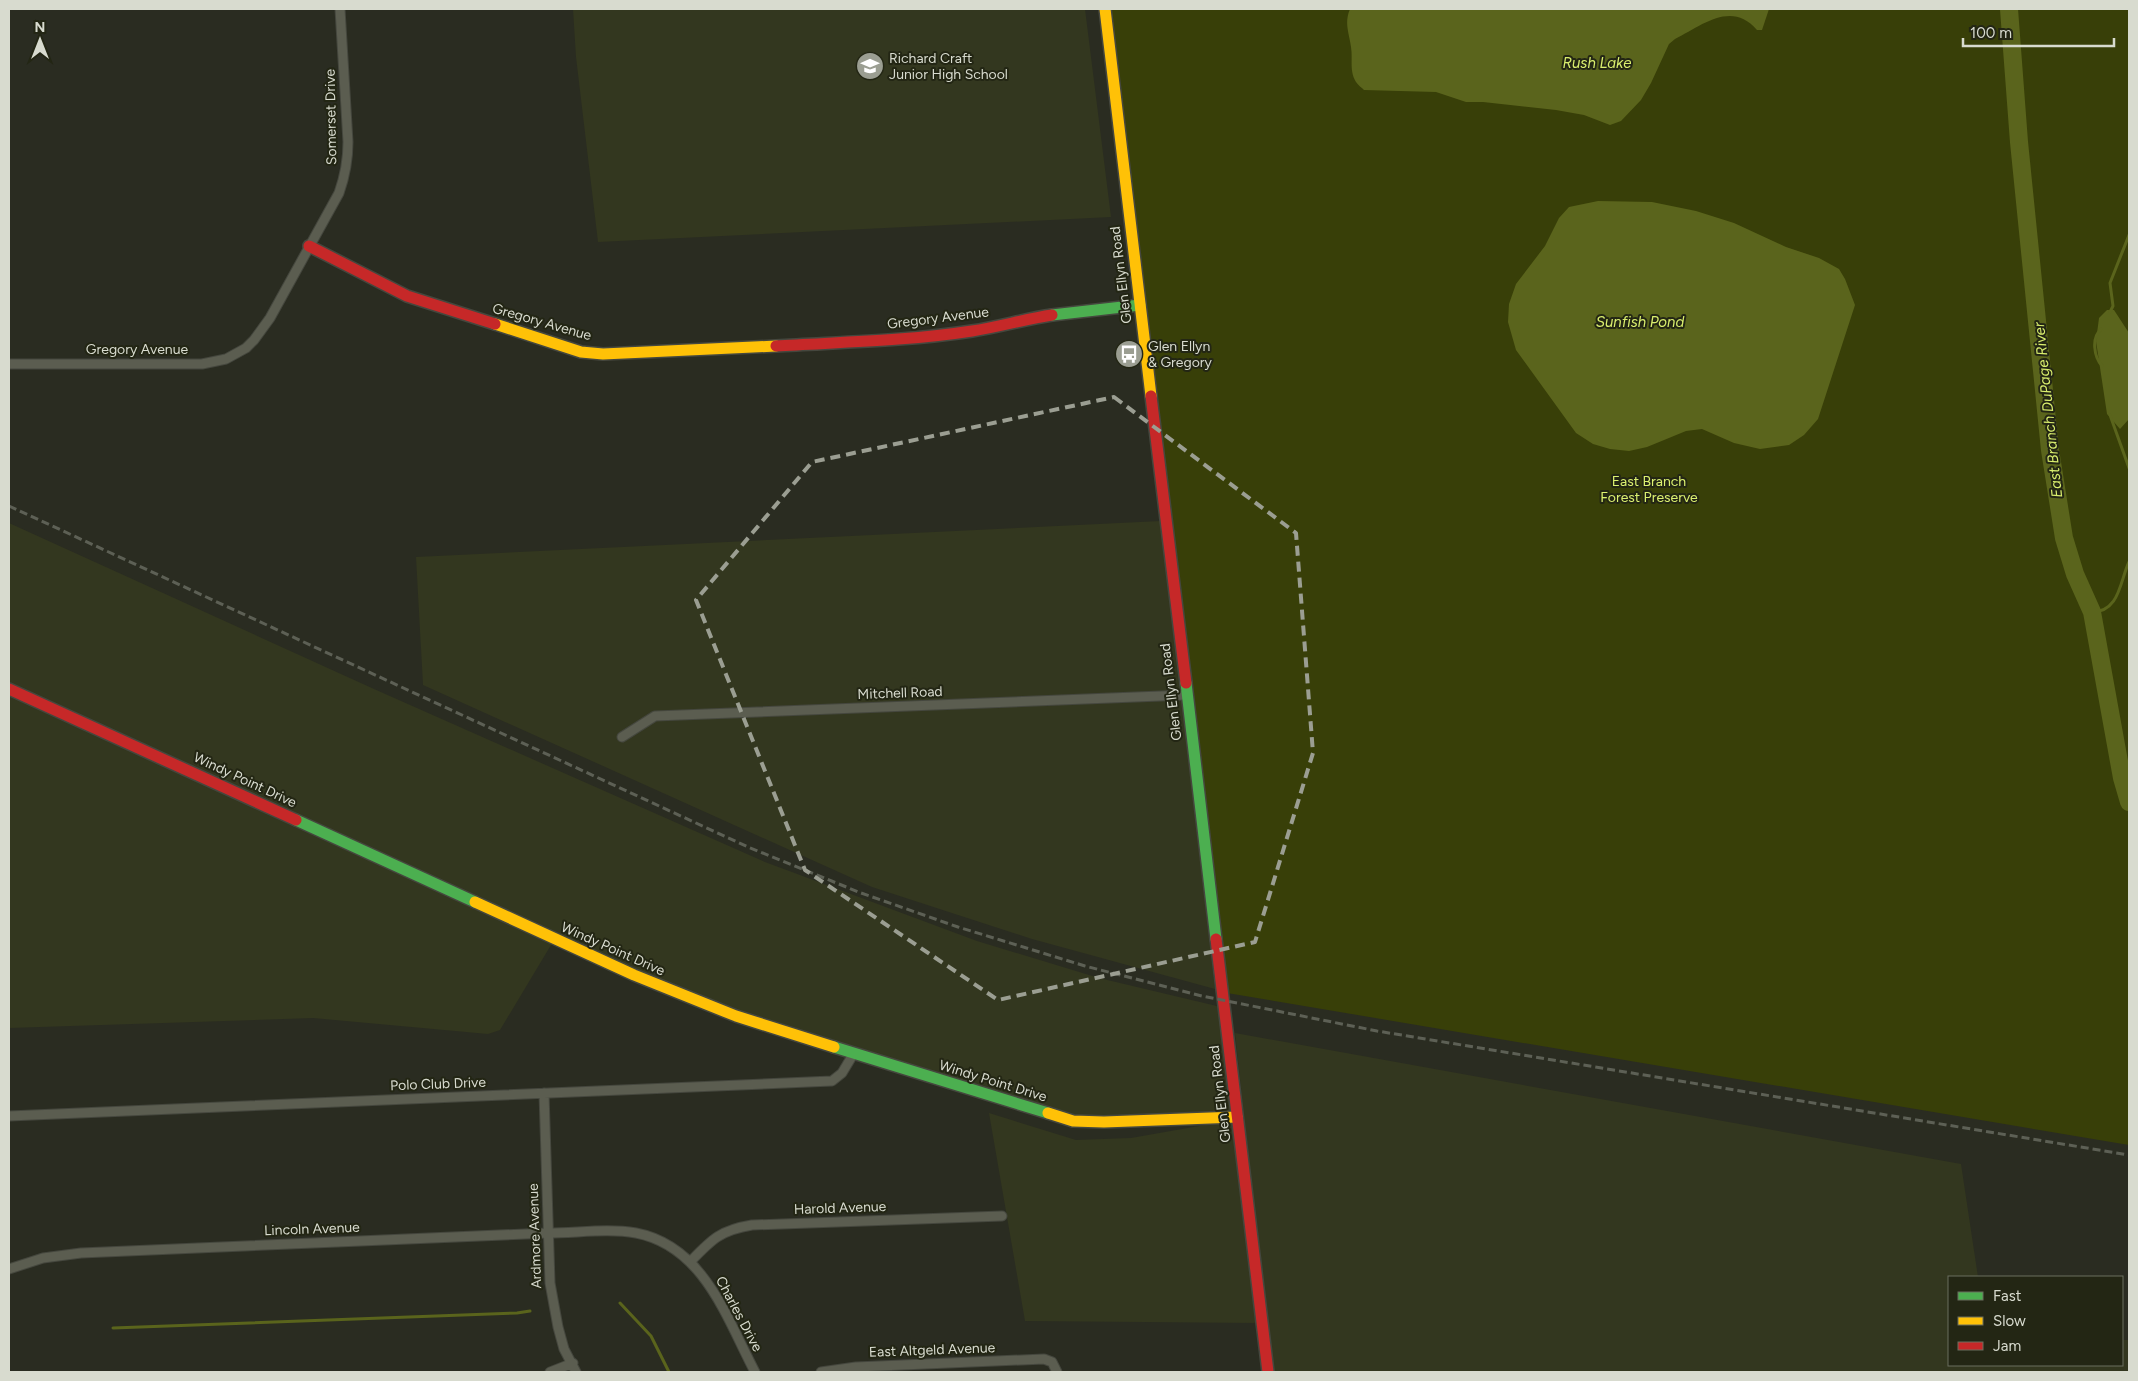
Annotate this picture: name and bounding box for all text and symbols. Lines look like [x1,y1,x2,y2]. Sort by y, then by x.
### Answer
north arrow [15,15,65,65]
scale bar [1963,15,2114,47]
text: N [35,19,45,36]
text: 100 m [1970,24,2012,42]
place label: Richard Craft Junior High School [889,50,1008,83]
school or university icon: Richard Craft Junior High School [855,51,885,81]
water label: Rush Lake [1563,54,1631,72]
street label: Somerset Drive [322,68,340,165]
street label: Glen Ellyn Road [1107,225,1135,325]
street label: Gregory Avenue [491,300,594,344]
street label: Gregory Avenue [886,303,990,333]
water label: Sunfish Pond [1596,313,1684,331]
water label: East Branch DuPage River [2030,320,2066,499]
place label: Glen Ellyn & Gregory [1148,338,1213,371]
bus stop icon: Glen Ellyn & Gregory [1114,339,1144,369]
street label: Gregory Avenue [86,341,188,358]
park label: East Branch Forest Preserve [1600,473,1698,506]
street label: Glen Ellyn Road [1157,642,1185,742]
street label: Mitchell Road [857,683,943,703]
street label: Windy Point Drive [191,749,300,811]
street label: Windy Point Drive [558,918,668,980]
street label: Glen Ellyn Road [1206,1044,1234,1144]
street label: Windy Point Drive [937,1057,1049,1106]
street label: Polo Club Drive [390,1074,487,1094]
street label: Ardmore Avenue [525,1183,545,1289]
street label: Harold Avenue [793,1198,887,1218]
street label: Lincoln Avenue [264,1219,360,1239]
street label: Charles Drive [712,1273,766,1355]
legend [1948,1276,2123,1366]
text: Fast [1993,1287,2022,1305]
text: Slow [1993,1312,2026,1330]
text: Jam [1993,1337,2021,1355]
street label: East Altgeld Avenue [869,1339,996,1361]

